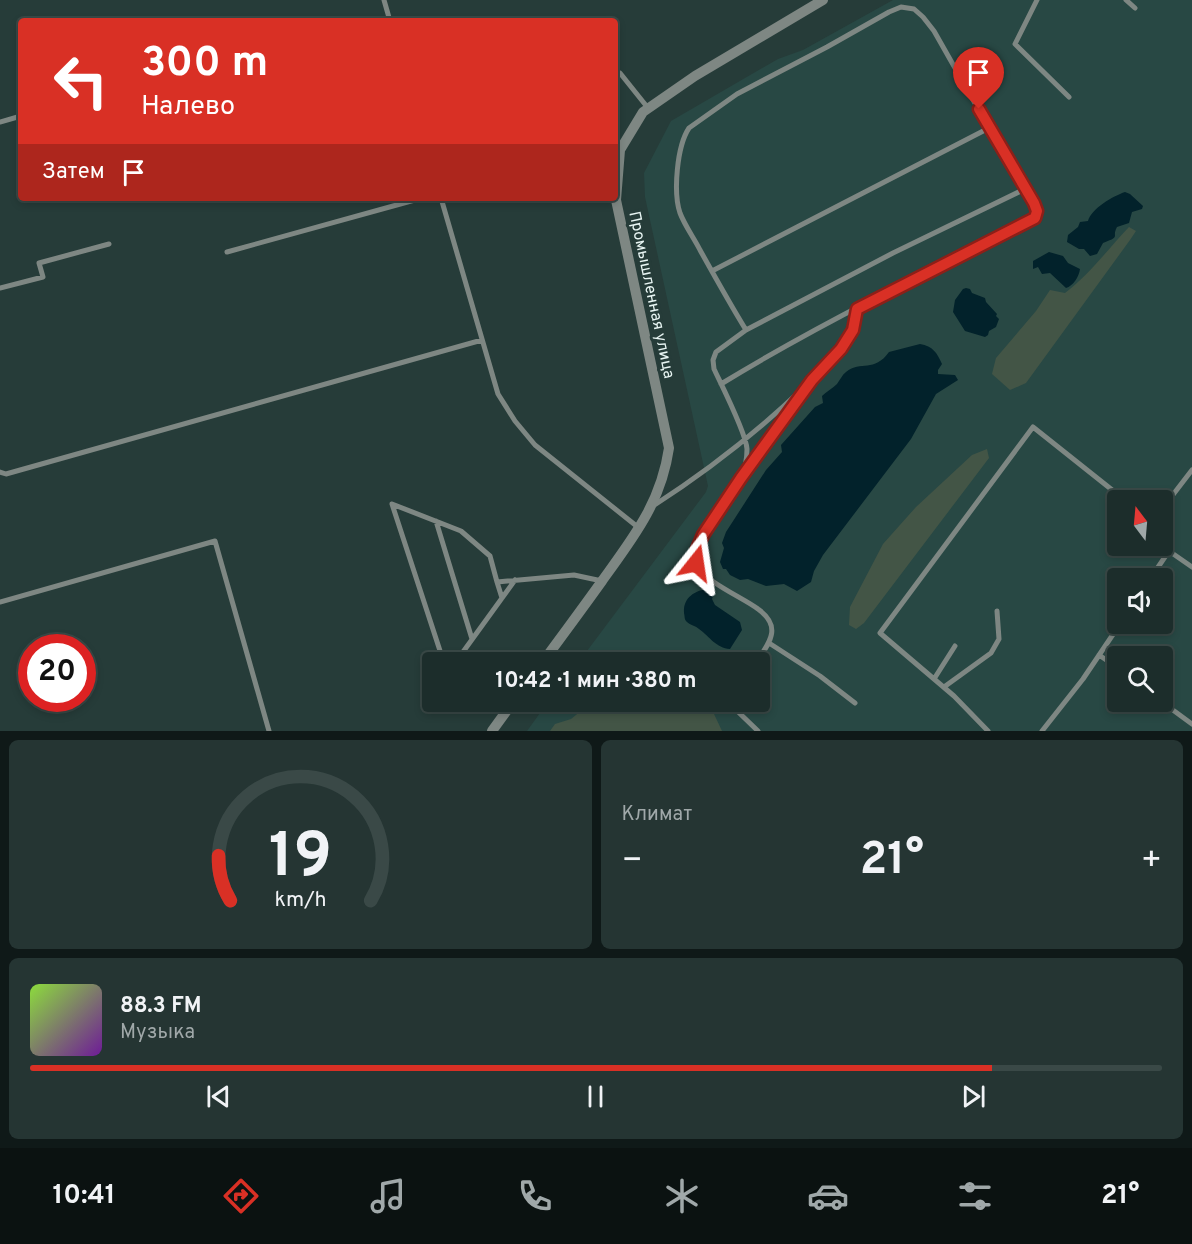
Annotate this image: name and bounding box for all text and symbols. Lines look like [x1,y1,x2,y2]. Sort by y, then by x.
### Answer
text: 300 m [141,38,268,91]
icon: left [42,42,120,120]
pin [953,47,1004,109]
icon: arrive [962,56,995,89]
text: Налево [141,90,235,124]
icon: arrive [117,156,150,189]
text: Затем [42,159,105,186]
street label: Промышленная улица [623,210,679,380]
north arrow [1107,490,1173,556]
map controls [1107,490,1173,712]
position arrow [664,531,728,595]
button: sound [1107,568,1173,634]
speed limit sign: 20 [18,634,96,712]
button: search [1107,646,1173,712]
text: 10:42 · 1 мин · 380 m [495,668,697,695]
text: Климат [622,802,692,828]
text: 19 [269,820,332,899]
text: 21° [860,833,924,890]
text: − [622,841,643,883]
text: + [1141,841,1162,883]
text: km/h [274,888,326,915]
text: 88.3 FM [120,993,202,1020]
text: Музыка [120,1020,195,1046]
icon: previous [202,1080,235,1113]
icon: pause [579,1080,612,1113]
icon: next [957,1080,990,1113]
icon: directions [220,1175,262,1217]
icon: music [367,1175,409,1217]
icon: phone [514,1175,556,1217]
icon: climate [661,1175,703,1217]
icon: car [807,1175,849,1217]
icon: filters [954,1175,996,1217]
text: 10:41 [52,1179,116,1213]
text: 21° [1101,1179,1140,1213]

